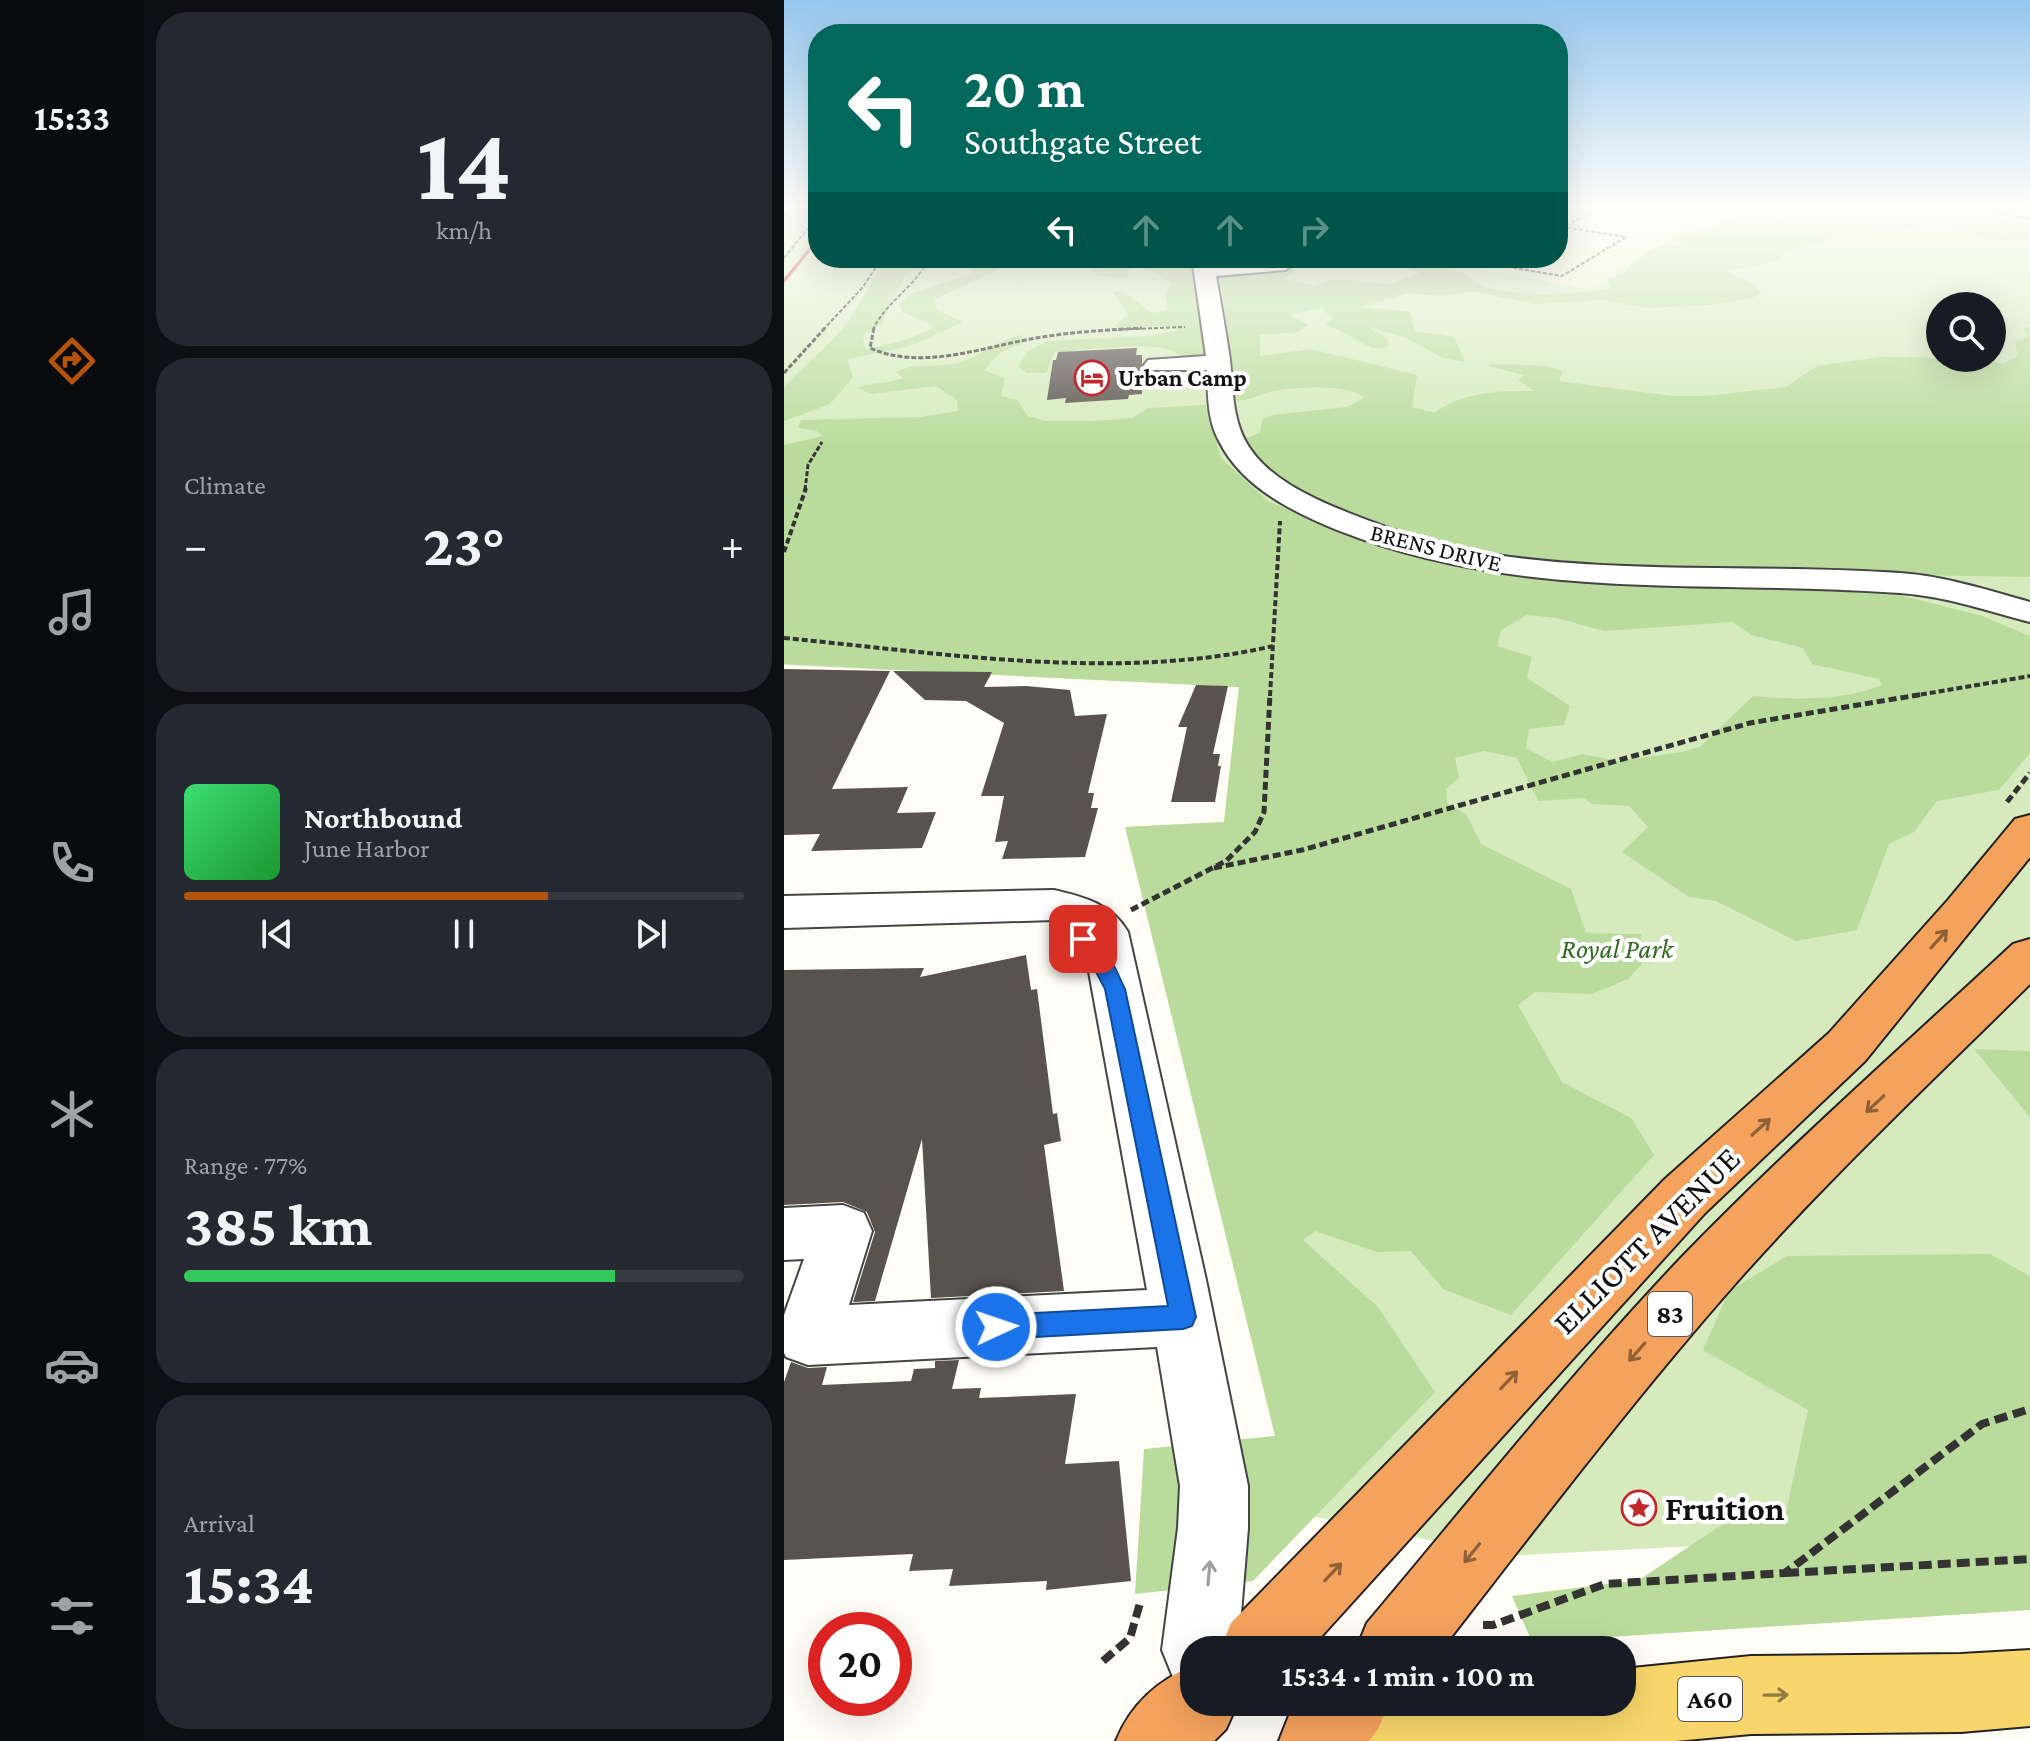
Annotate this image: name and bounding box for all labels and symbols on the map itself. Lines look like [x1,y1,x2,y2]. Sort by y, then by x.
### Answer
hotel icon: Urban Camp [1073,359,1111,397]
place label: Urban Camp [1118,364,1247,391]
street label: BRENS DRIVE [1368,518,1505,577]
pin [1049,905,1117,973]
one-way arrow [1930,929,1948,949]
park label: Royal Park [1561,933,1675,964]
one-way arrow [1865,1095,1885,1114]
one-way arrow [1750,1118,1770,1136]
street label: ELLIOTT AVENUE [1546,1140,1747,1341]
position arrow [954,1285,1038,1369]
road number: 83 [1648,1292,1692,1336]
one-way arrow [1628,1342,1646,1362]
one-way arrow [1500,1371,1518,1391]
place icon: Fruition [1620,1489,1658,1527]
place label: Fruition [1665,1490,1785,1527]
one-way arrow [1463,1542,1481,1563]
one-way arrow [1202,1560,1217,1587]
one-way arrow [1324,1562,1342,1582]
speed limit sign: 20 [808,1612,912,1716]
road number: A60 [1678,1677,1742,1721]
one-way arrow [1762,1687,1789,1703]

